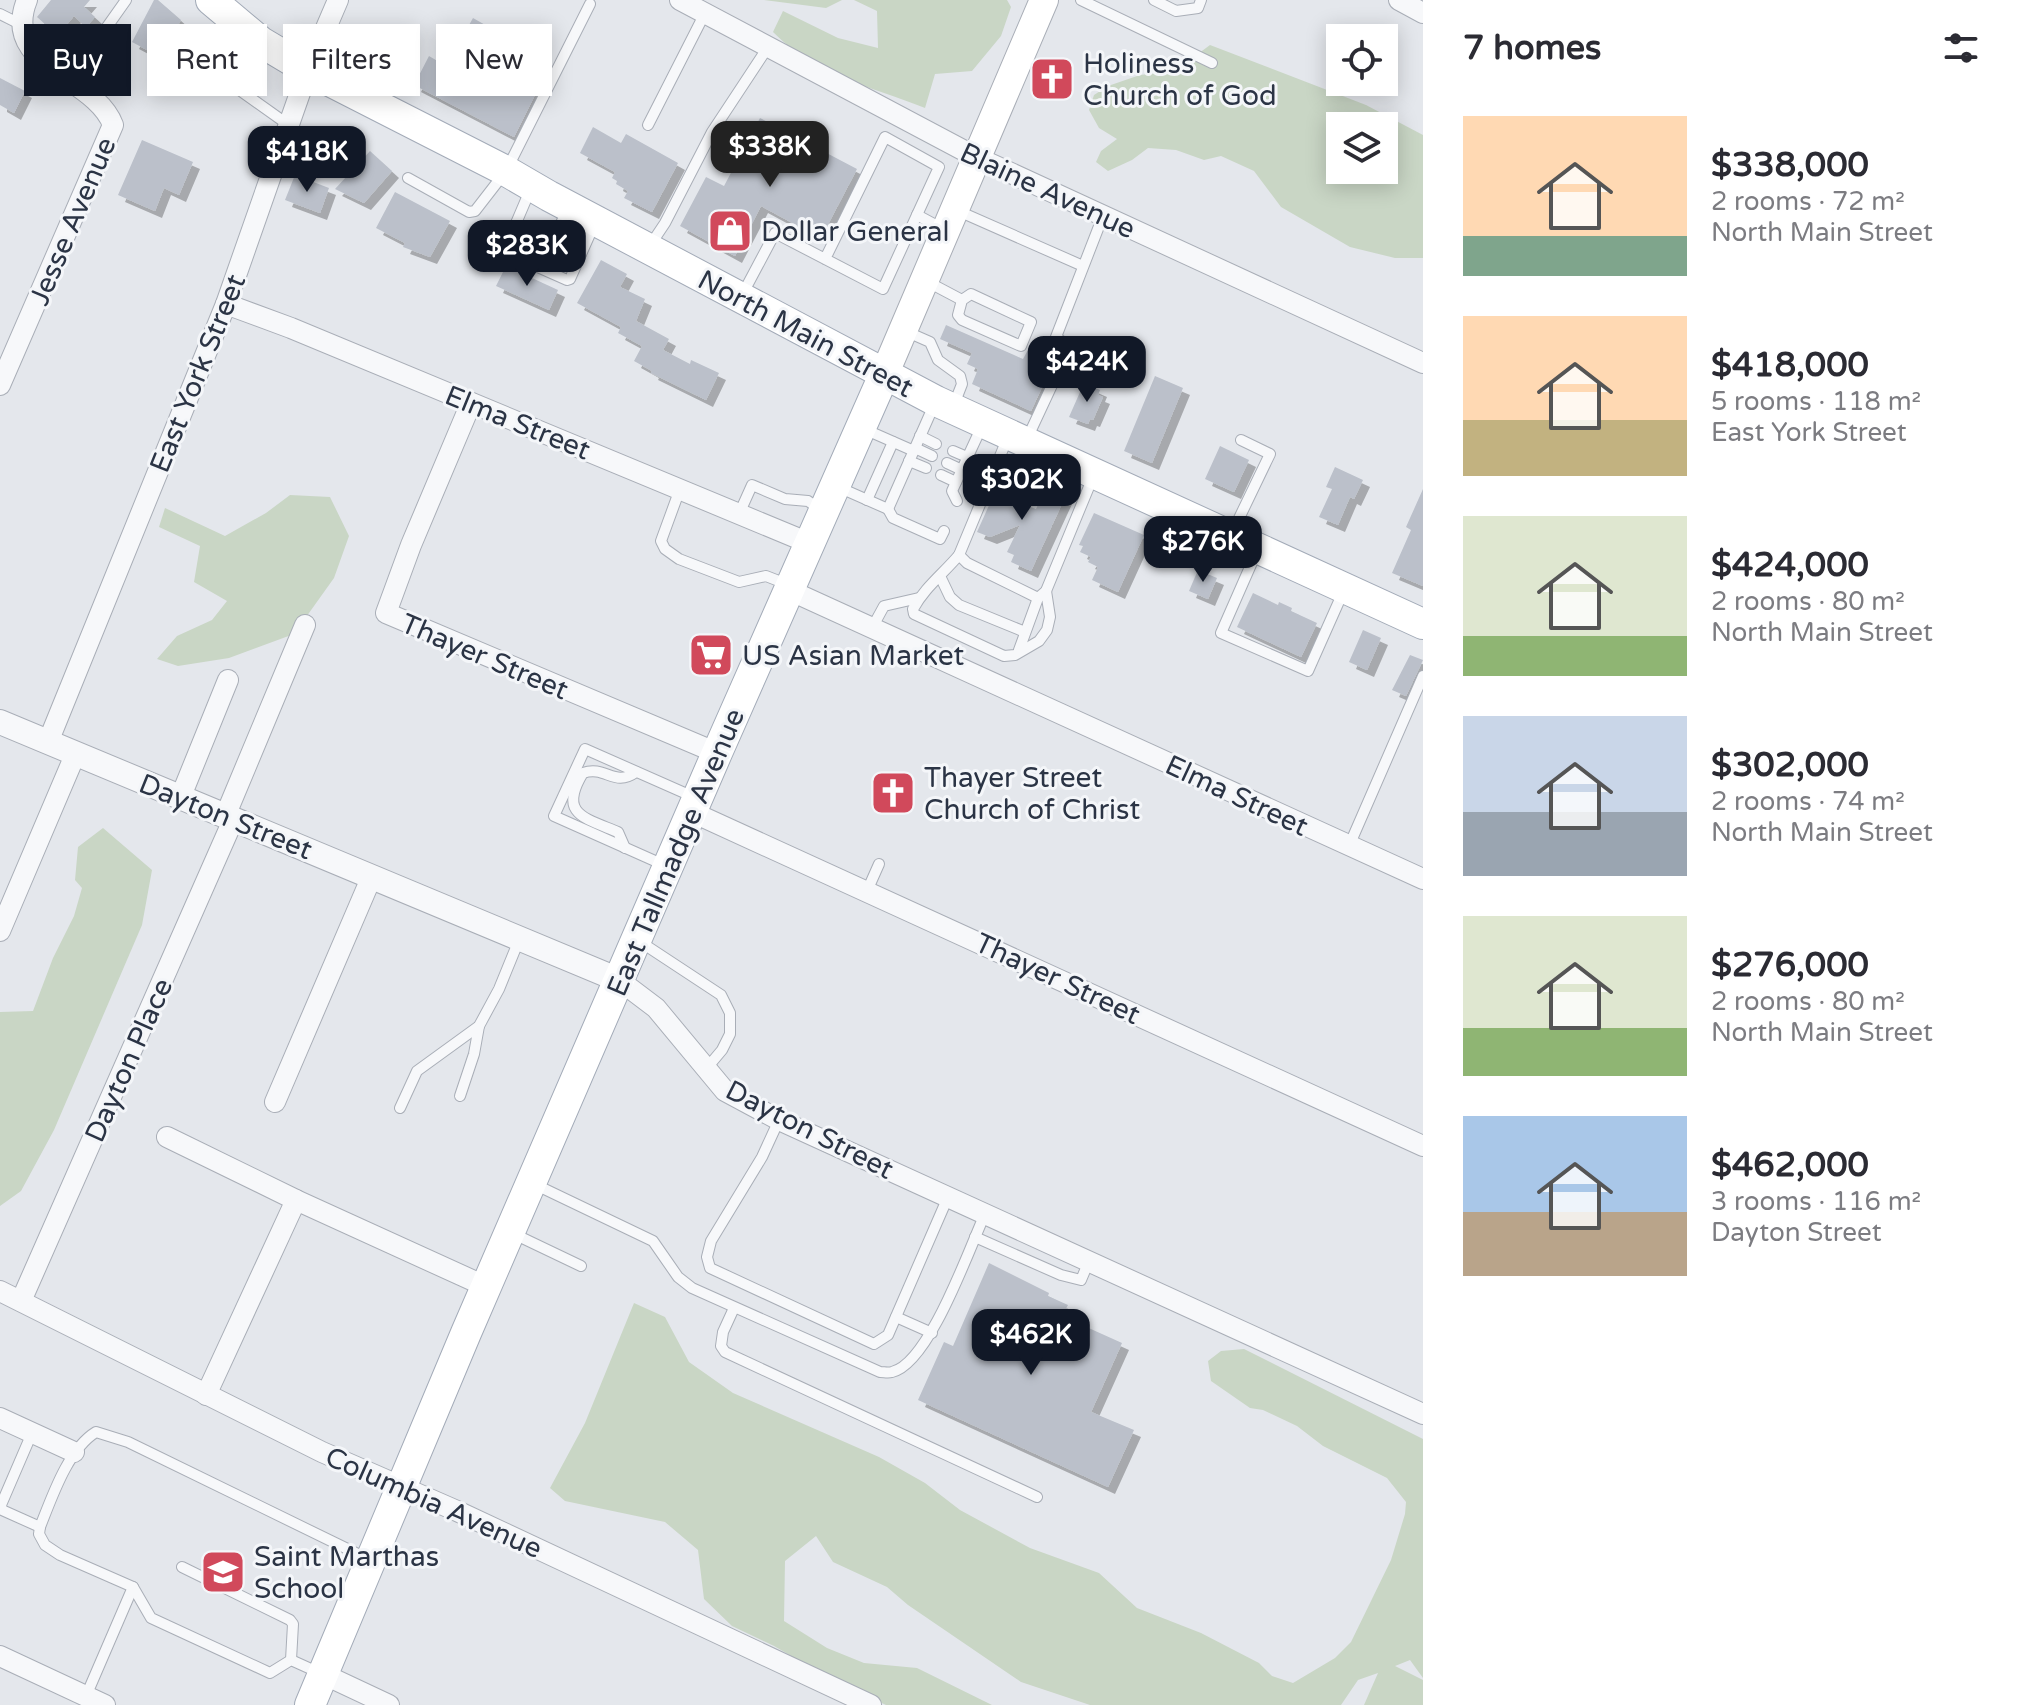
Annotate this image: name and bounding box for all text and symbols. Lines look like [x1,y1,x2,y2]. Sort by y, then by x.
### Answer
chip: Buy [24,24,131,96]
chip: Rent [147,24,267,96]
chip: Filters [283,24,420,96]
chip: New [436,24,552,96]
map controls [1326,24,1398,184]
button: locate [1326,24,1398,96]
icon: filters [1939,26,1983,70]
text: 7 homes [1463,28,1601,69]
place label: Holiness Church of God [1083,47,1277,113]
church icon: Holiness Church of God [1028,55,1076,103]
button: layers [1326,112,1398,184]
pin: $338K [714,121,826,189]
pin: $418K [251,126,363,194]
text: $338K [729,131,811,162]
street label: Jesse Avenue [22,132,124,310]
text: $418K [266,136,348,167]
street label: Blaine Avenue [955,136,1141,246]
text: $338,000 [1711,145,1869,186]
icon: home [1527,148,1623,244]
text: 2 rooms · 72 m² [1711,186,1905,217]
shop icon: Dollar General [706,207,754,255]
place label: Dollar General [761,215,950,249]
text: North Main Street [1711,217,1933,248]
pin: $283K [471,220,583,288]
text: $283K [486,230,568,261]
street label: North Main Street [692,263,919,405]
street label: East York Street [143,269,253,477]
pin: $424K [1031,336,1143,404]
text: $418,000 [1711,345,1869,386]
text: $424K [1046,346,1128,377]
icon: home [1527,348,1623,444]
street label: Elma Street [440,378,595,468]
text: 5 rooms · 118 m² [1711,386,1921,417]
text: East York Street [1711,417,1907,448]
pin: $302K [966,454,1078,522]
text: $302K [981,464,1063,495]
pin: $276K [1147,516,1259,584]
text: $276K [1162,526,1244,557]
text: $424,000 [1711,545,1869,586]
icon: home [1527,548,1623,644]
text: 2 rooms · 80 m² [1711,586,1905,617]
street label: Thayer Street [396,606,574,707]
text: North Main Street [1711,617,1933,648]
supermarket icon: US Asian Market [687,631,735,679]
place label: US Asian Market [742,639,964,673]
street label: East Tallmadge Avenue [600,703,752,1001]
text: $302,000 [1711,745,1869,786]
street label: Elma Street [1160,748,1314,844]
icon: home [1527,748,1623,844]
place label: Thayer Street Church of Christ [924,761,1140,827]
street label: Dayton Street [134,767,317,867]
church icon: Thayer Street Church of Christ [869,769,917,817]
text: 2 rooms · 74 m² [1711,786,1905,817]
text: North Main Street [1711,817,1933,848]
street label: Thayer Street [970,926,1146,1032]
text: $276,000 [1711,945,1869,986]
icon: home [1527,948,1623,1044]
street label: Dayton Place [78,973,180,1148]
text: 2 rooms · 80 m² [1711,986,1905,1017]
text: North Main Street [1711,1017,1933,1048]
street label: Dayton Street [720,1073,899,1187]
text: $462,000 [1711,1145,1869,1186]
icon: home [1527,1148,1623,1244]
text: 3 rooms · 116 m² [1711,1186,1921,1217]
text: Dayton Street [1711,1217,1882,1248]
pin: $462K [975,1309,1087,1377]
text: $462K [990,1319,1072,1350]
street label: Columbia Avenue [320,1440,547,1566]
place label: Saint Marthas School [254,1540,439,1606]
school or university icon: Saint Marthas School [199,1548,247,1596]

